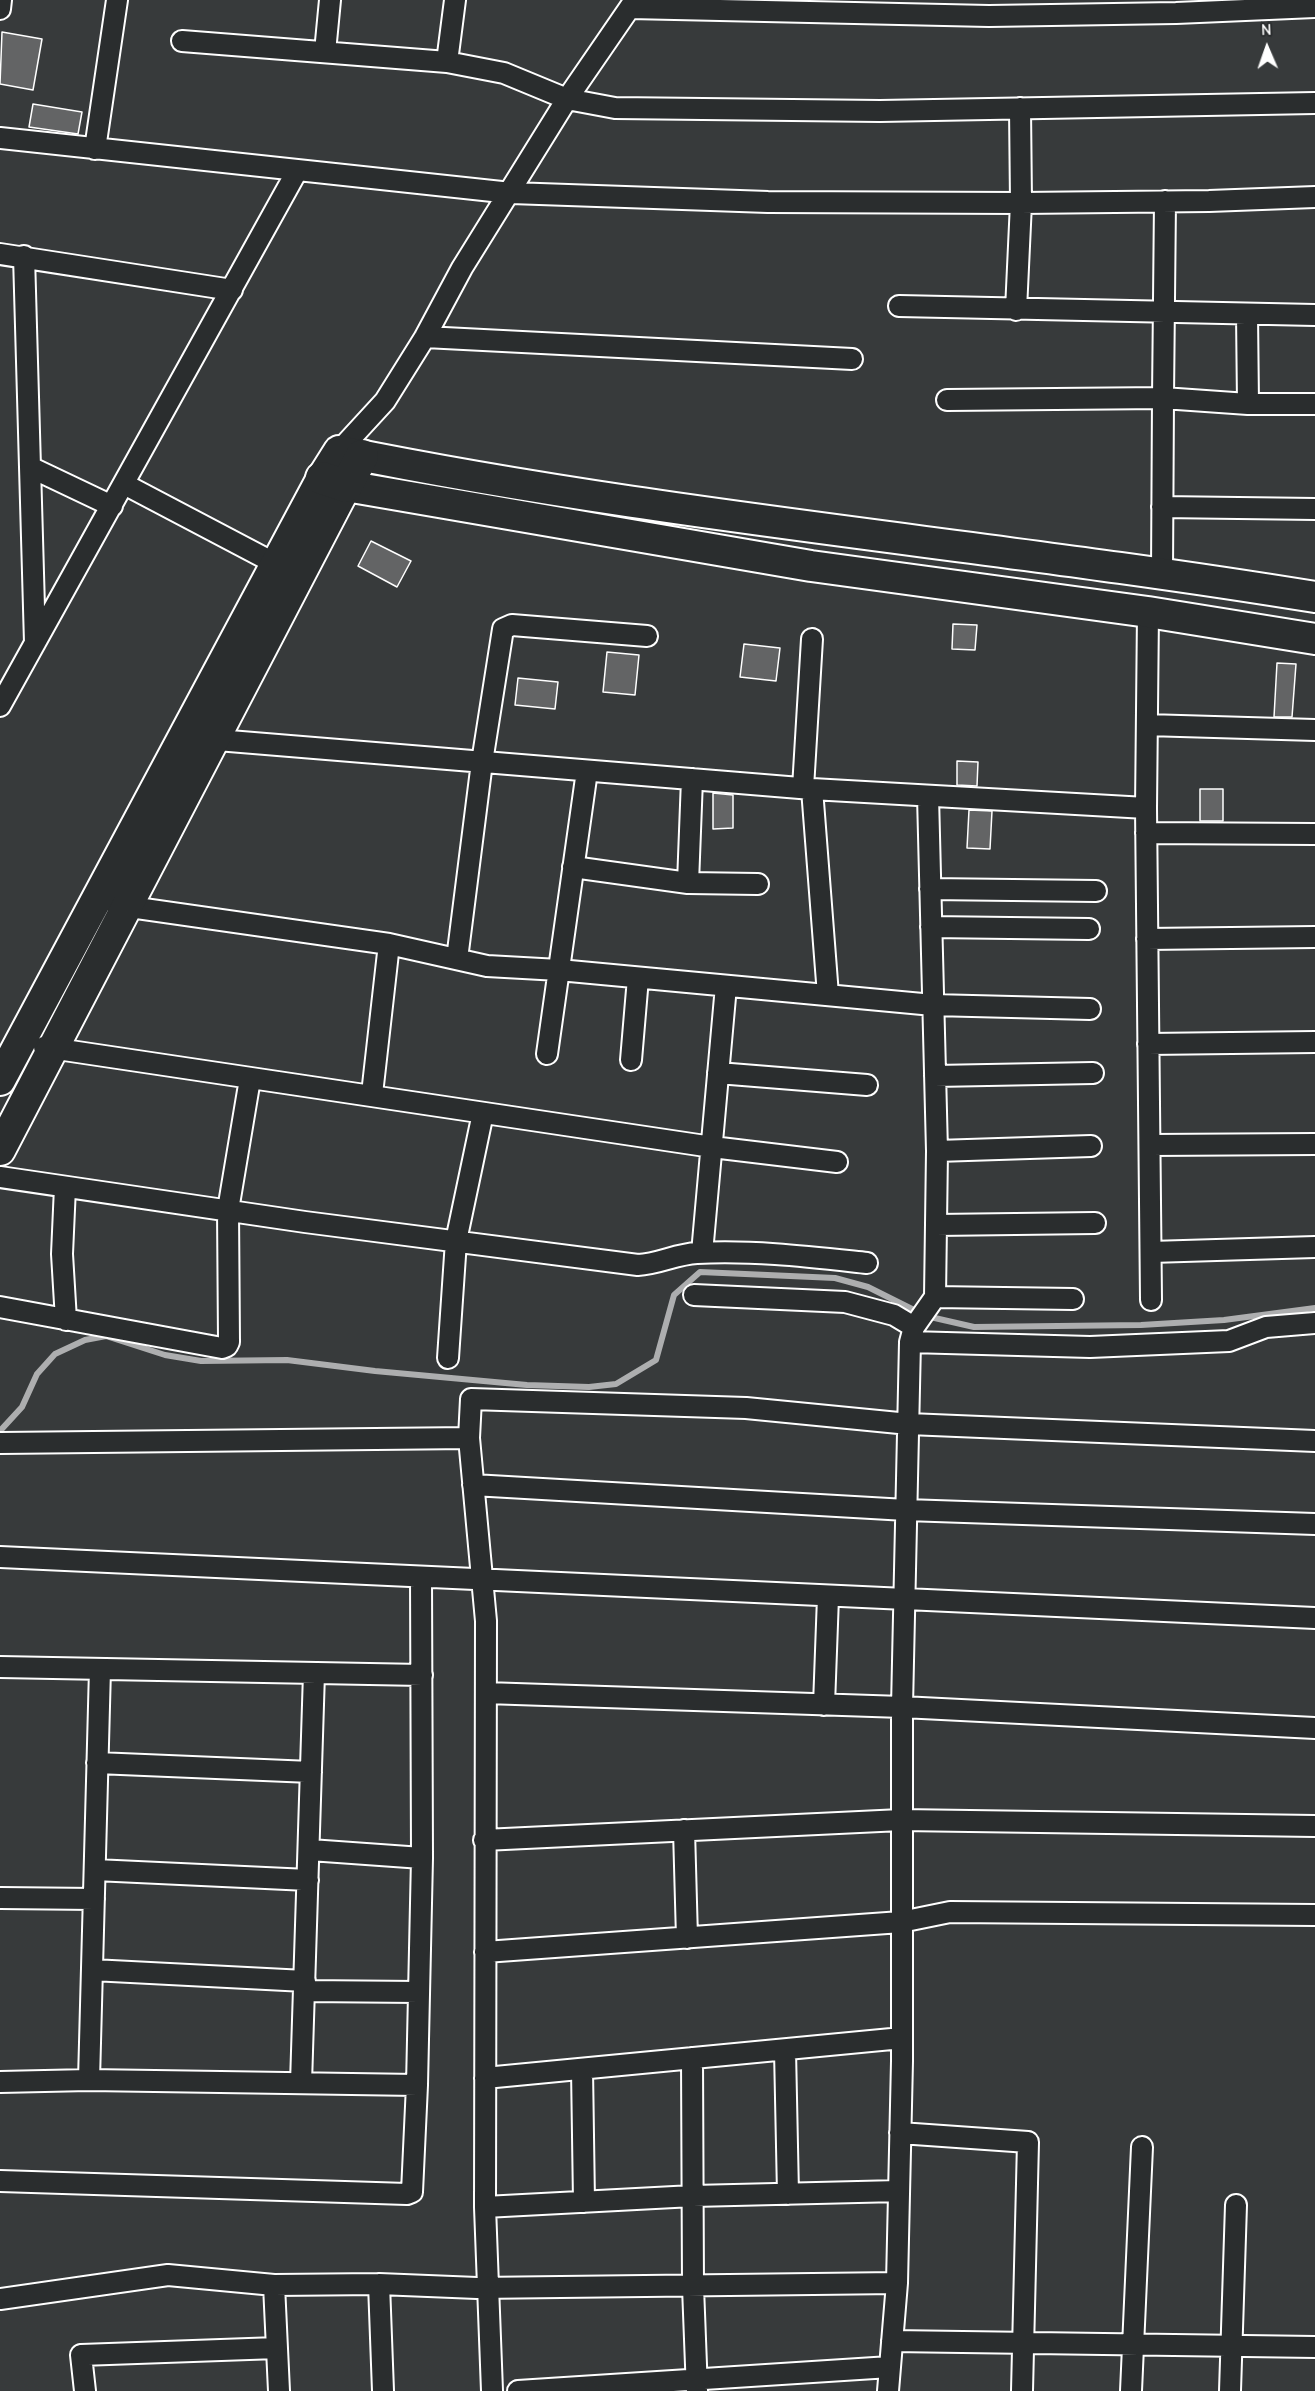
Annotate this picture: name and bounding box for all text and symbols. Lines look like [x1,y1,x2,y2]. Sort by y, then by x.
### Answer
north arrow [1237,18,1297,78]
text: N [1261,21,1272,39]

